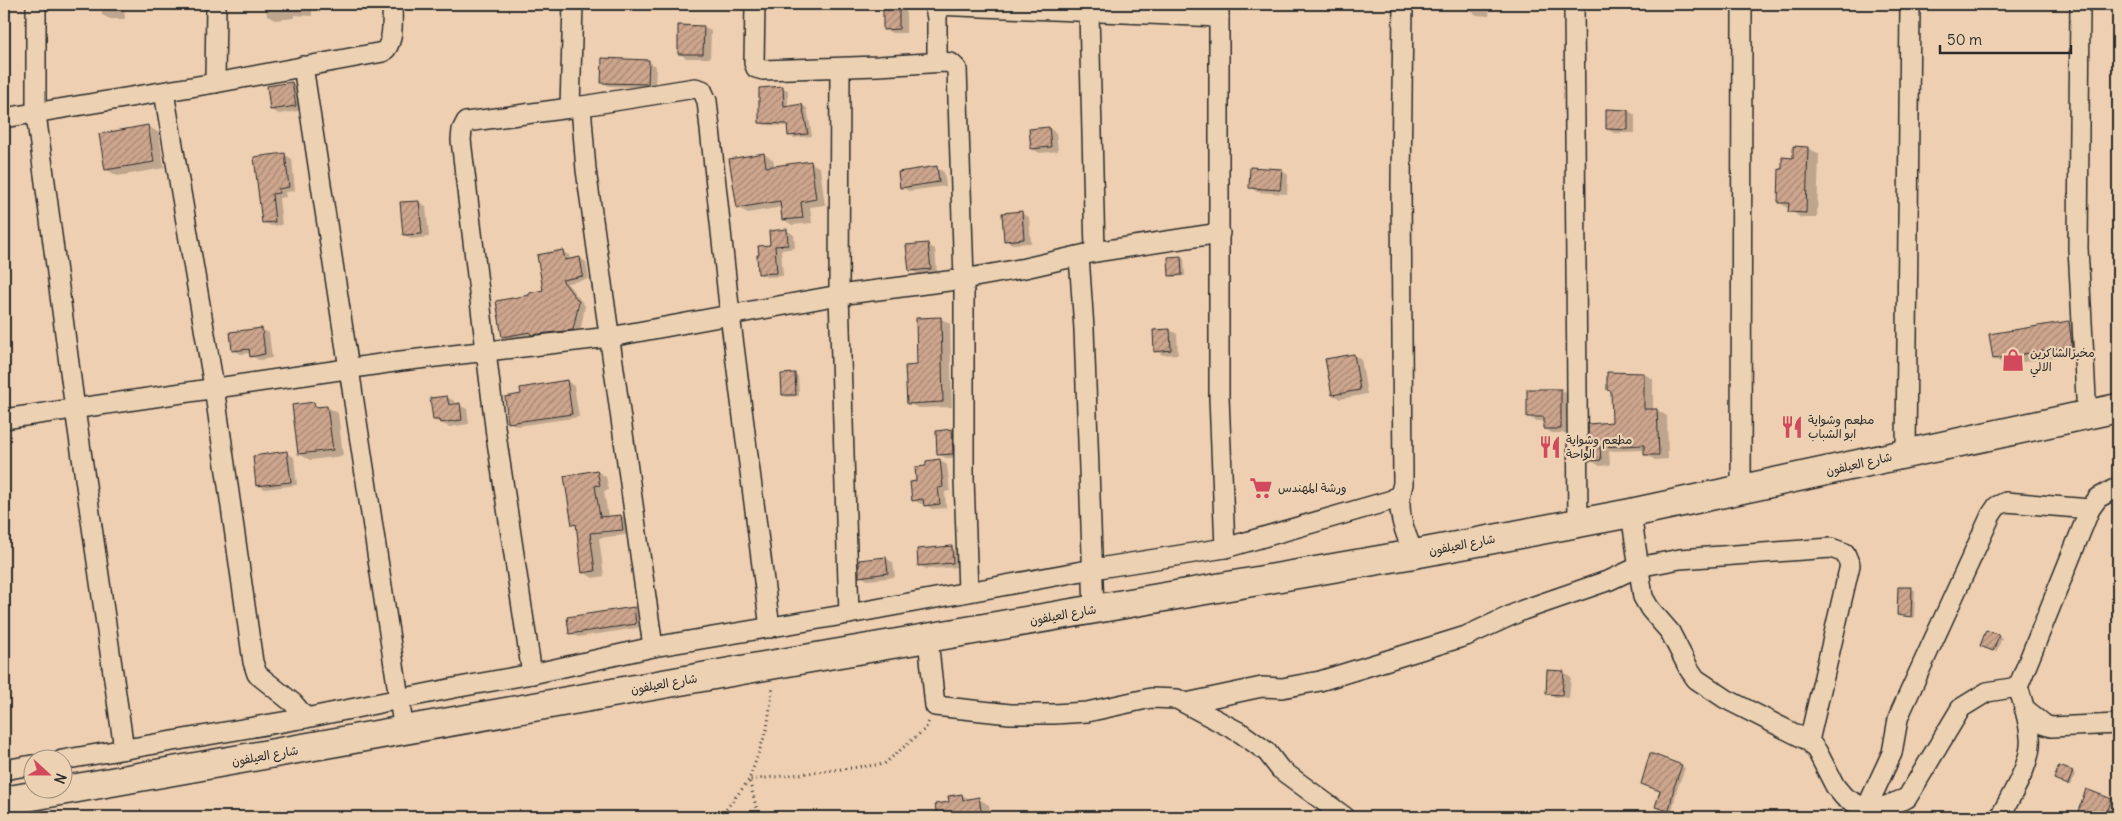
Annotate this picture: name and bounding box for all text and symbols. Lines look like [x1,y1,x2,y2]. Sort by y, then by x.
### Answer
scale bar [1940,22,2071,54]
text: 50 m [1947,30,1982,49]
place label: مخبزالشاكرين الالي [2030,345,2095,378]
shop icon: مخبزالشاكرين الالي [2000,347,2026,373]
place label: مطعم وشواية ابو الشباب [1808,412,1874,442]
restaurant icon: مطعم وشواية ابو الشباب [1779,414,1805,440]
place label: مطعم وشواية الواحة [1566,432,1632,461]
restaurant icon: مطعم وشواية الواحة [1537,434,1563,460]
street label: شارع العيلفون [1824,449,1894,480]
supermarket icon: ورشة المهندس [1248,475,1274,501]
place label: ورشة المهندس [1278,480,1347,496]
street label: شارع العيلفون [1427,531,1497,560]
street label: شارع العيلفون [1028,601,1098,630]
street label: شارع العيلفون [629,670,699,699]
street label: شارع العيلفون [230,742,300,771]
north arrow [22,748,72,798]
text: N [50,771,70,786]

